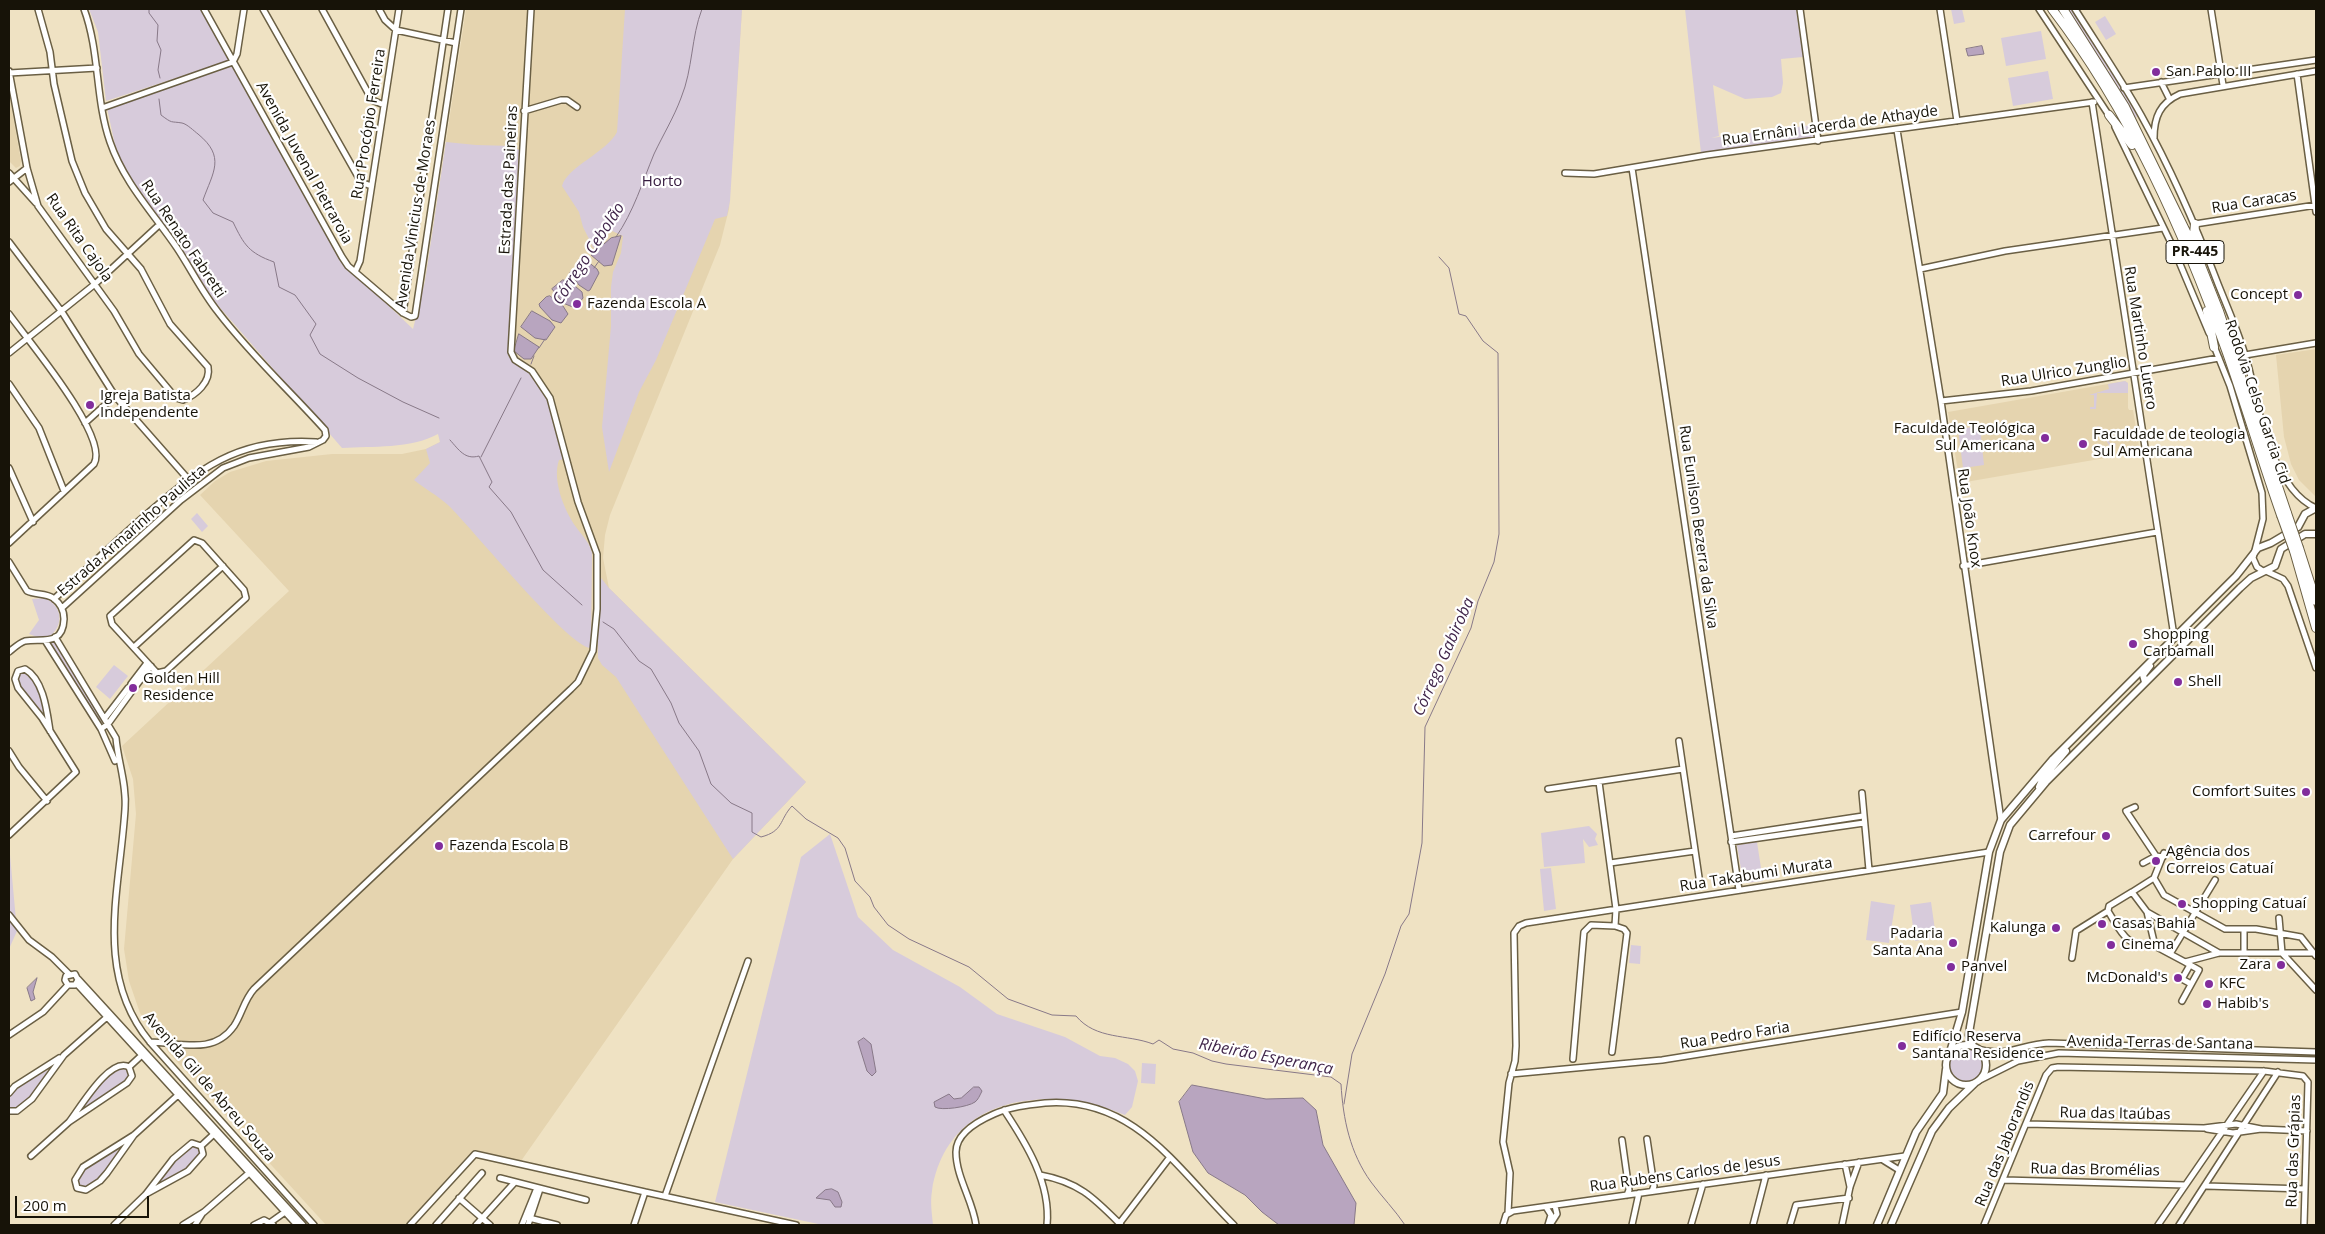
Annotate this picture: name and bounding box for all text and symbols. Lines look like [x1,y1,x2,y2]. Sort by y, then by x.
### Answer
street label: Rua Procópio Ferreira [348,47,390,201]
place label: San Pablo III [2166,63,2251,81]
marker: San Pablo III [2150,66,2162,78]
street label: Avenida Juvenal Pietraroia [252,79,356,247]
street label: Rua Ernâni Lacerda de Athayde [1721,102,1939,150]
street label: Estrada das Paineiras [496,105,522,255]
street label: Avenida Vinicius de Moraes [392,118,440,310]
park label: Horto [642,173,682,191]
street label: Rua Renato Fabretti [137,177,229,301]
street label: Rua Caracas [2210,186,2298,218]
street label: Rua Rita Cajola [42,190,116,286]
water label: Córrego Cebolão [549,199,629,309]
road number: PR-445 [2166,240,2224,264]
street label: Rua Martinho Lutero [2120,265,2160,411]
place label: Concept [2230,286,2288,304]
marker: Concept [2292,289,2304,301]
place label: Fazenda Escola A [587,295,706,313]
marker: Fazenda Escola A [571,298,583,310]
street label: Rodovia Celso Garcia Cid [2220,317,2294,487]
street label: Rua Ulrico Zunglio [2000,353,2128,391]
place label: Igreja Batista Independente [100,387,198,422]
marker: Igreja Batista Independente [84,399,96,411]
place label: Faculdade Teológica Sul Americana [1894,420,2035,455]
street label: Rua Eunilson Bezerra da Silva [1675,424,1721,630]
place label: Faculdade de teologia Sul Americana [2093,426,2246,461]
marker: Faculdade Teológica Sul Americana [2039,432,2051,444]
marker: Faculdade de teologia Sul Americana [2077,438,2089,450]
street label: Estrada Armarinho Paulista [54,462,210,600]
street label: Rua João Knox [1953,467,1985,569]
water label: Córrego Gabiroba [1409,595,1479,719]
place label: Shopping Carbamall [2143,626,2214,661]
marker: Shopping Carbamall [2127,638,2139,650]
place label: Golden Hill Residence [143,670,220,705]
place label: Shell [2188,673,2221,691]
marker: Shell [2172,676,2184,688]
marker: Golden Hill Residence [127,682,139,694]
place label: Comfort Suites [2192,783,2296,801]
marker: Comfort Suites [2300,786,2312,798]
place label: Carrefour [2028,827,2096,845]
marker: Carrefour [2100,830,2112,842]
place label: Fazenda Escola B [449,837,569,855]
marker: Fazenda Escola B [433,840,445,852]
place label: Agência dos Correios Catuaí [2166,843,2273,878]
street label: Rua Takabumi Murata [1678,854,1834,896]
marker: Agência dos Correios Catuaí [2150,855,2162,867]
place label: Shopping Catuaí [2192,895,2306,913]
marker: Shopping Catuaí [2176,898,2188,910]
place label: Casas Bahia [2112,915,2196,933]
marker: Casas Bahia [2096,918,2108,930]
place label: Kalunga [1990,919,2046,937]
marker: Kalunga [2050,922,2062,934]
place label: Padaria Santa Ana [1873,925,1943,960]
place label: Cinema [2121,936,2174,954]
marker: Padaria Santa Ana [1947,937,1959,949]
marker: Cinema [2105,939,2117,951]
place label: Zara [2240,956,2271,974]
place label: Panvel [1961,958,2007,976]
marker: Zara [2275,959,2287,971]
marker: Panvel [1945,961,1957,973]
place label: McDonald's [2086,969,2168,987]
marker: McDonald's [2172,972,2184,984]
place label: KFC [2219,975,2245,993]
marker: KFC [2203,978,2215,990]
place label: Habib's [2217,995,2269,1013]
marker: Habib's [2201,998,2213,1010]
street label: Avenida Gil de Abreu Souza [139,1009,279,1165]
street label: Rua Pedro Faria [1679,1018,1791,1054]
place label: Edifício Reserva Santana Residence [1912,1028,2044,1063]
street label: Avenida Terras de Santana [2067,1032,2253,1054]
water label: Ribeirão Esperança [1197,1035,1335,1079]
marker: Edifício Reserva Santana Residence [1896,1040,1908,1052]
street label: Rua das Jaborandis [1972,1079,2038,1209]
street label: Rua das Grápias [2283,1094,2305,1208]
street label: Rua das Itaúbas [2059,1104,2171,1124]
street label: Rua Rubens Carlos de Jesus [1589,1152,1781,1196]
street label: Rua das Bromélias [2030,1160,2160,1180]
scale bar [18,1186,151,1218]
text: 200 m [23,1195,67,1215]

